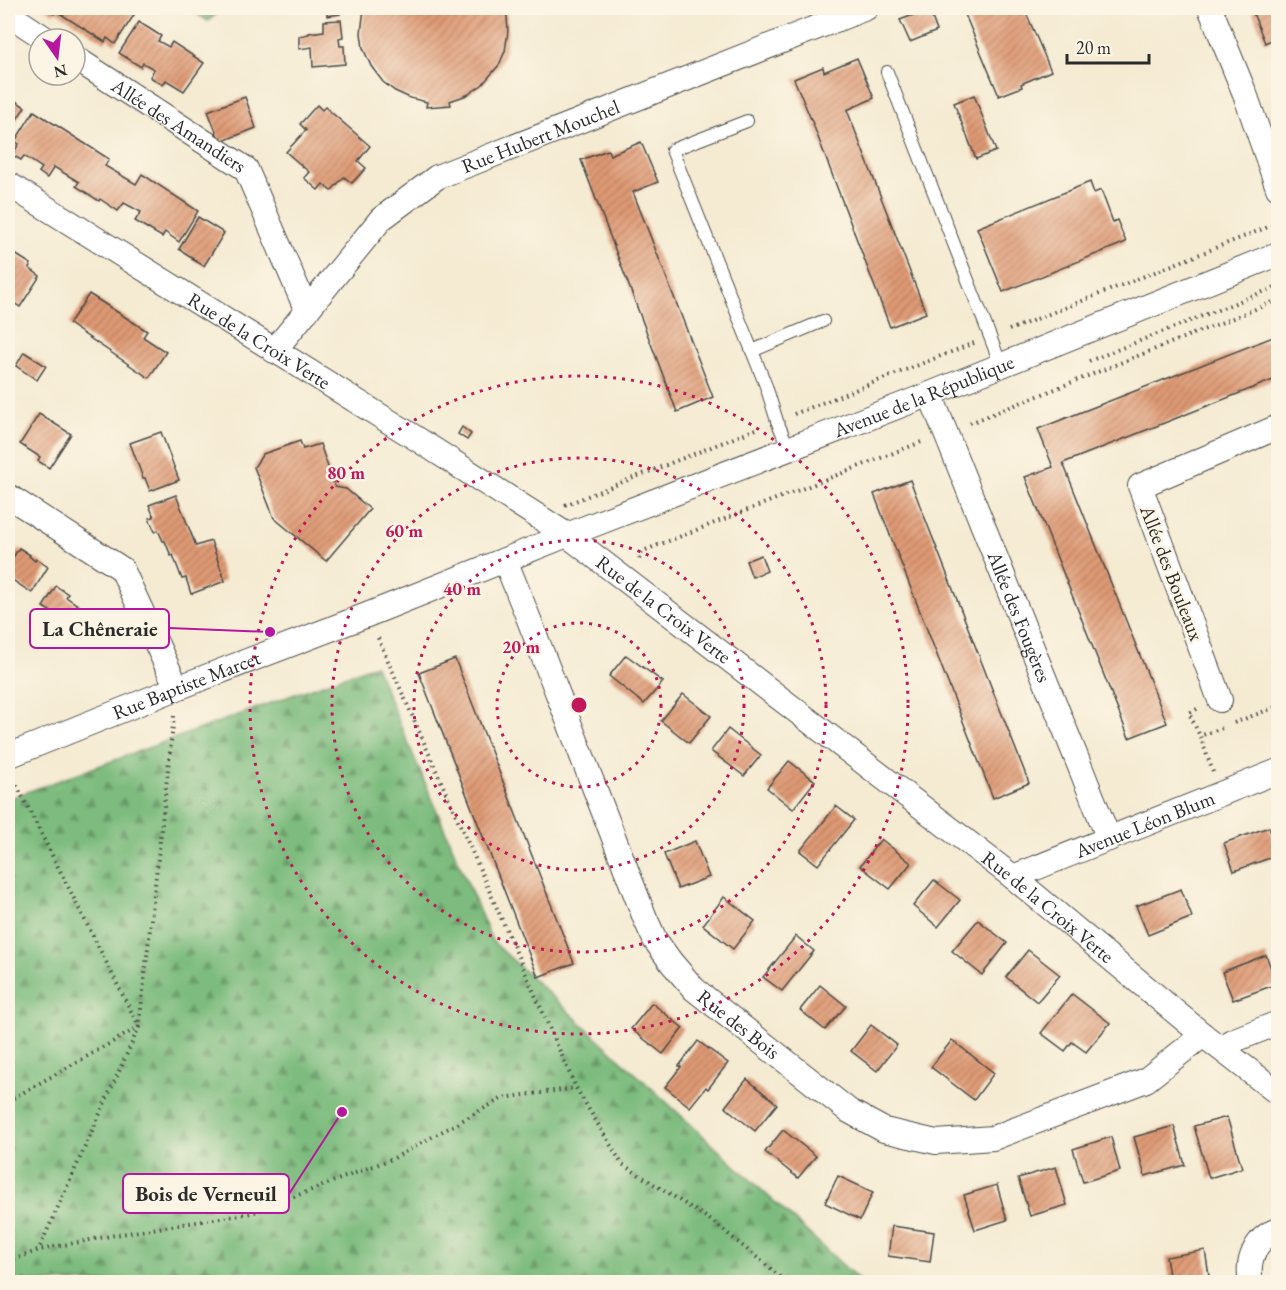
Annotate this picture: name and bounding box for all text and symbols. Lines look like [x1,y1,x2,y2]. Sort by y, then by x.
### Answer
north arrow [27,27,87,87]
scale bar [1067,27,1150,65]
text: 20 m [1076,36,1111,59]
text: N [52,59,69,83]
street label: Allée des Amandiers [106,72,251,179]
street label: Rue Hubert Mouchel [458,93,623,179]
street label: Rue de la Croix Verte [183,286,336,395]
street label: Avenue de la République [829,349,1018,444]
text: 80 m [327,461,365,484]
street label: Allée des Bouleaux [1134,501,1210,645]
text: 60 m [385,519,423,542]
street label: Allée des Fougères [981,546,1058,686]
street label: Rue de la Croix Verte [591,549,737,669]
text: 40 m [443,577,481,600]
callout: La Chêneraie [30,609,169,648]
text: La Chêneraie [42,615,158,642]
text: 20 m [502,635,540,658]
street label: Rue Baptiste Marcet [109,644,265,726]
centre of rings [569,695,589,715]
street label: Avenue Léon Blum [1070,785,1219,864]
street label: Rue de la Croix Verte [977,845,1120,969]
street label: Rue des Bois [692,984,785,1065]
callout: Bois de Verneuil [123,1174,289,1213]
text: Bois de Verneuil [135,1180,277,1207]

